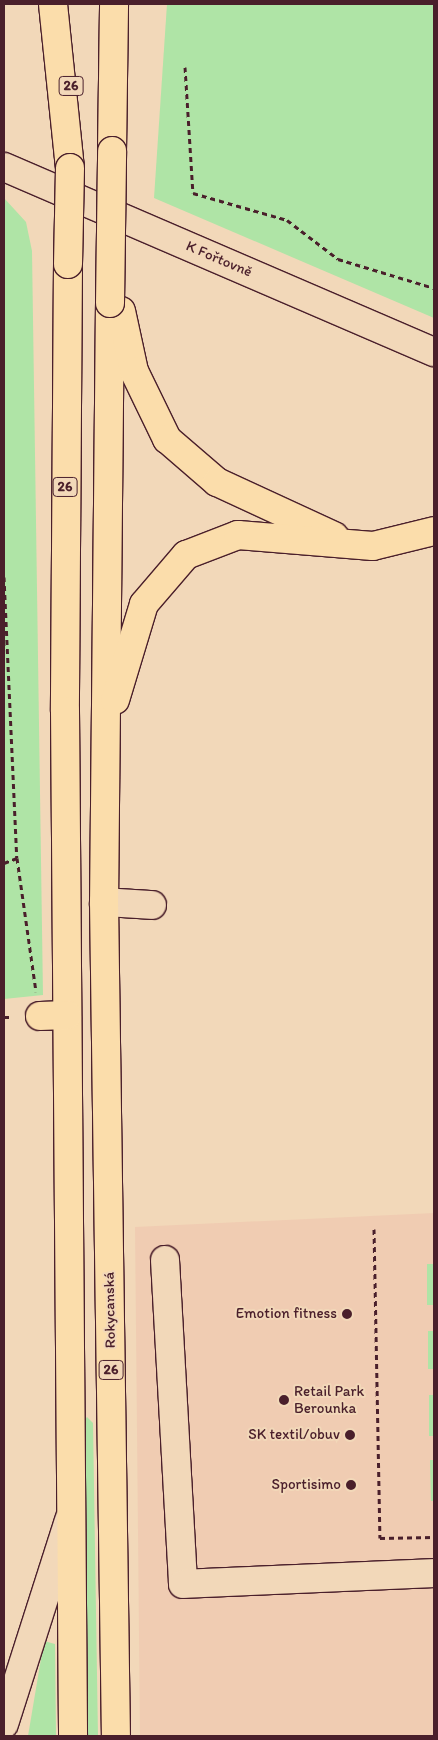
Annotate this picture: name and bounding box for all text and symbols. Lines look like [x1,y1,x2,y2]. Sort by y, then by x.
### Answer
road number: 26 [58,74,84,98]
street label: K Fořtovně [183,237,255,281]
road number: 26 [52,476,78,498]
street label: Rokycanská [100,1272,120,1348]
place label: Emotion fitness [236,1305,337,1323]
marker: Emotion fitness [341,1308,353,1320]
road number: 26 [98,1358,124,1382]
place label: Retail Park Berounka [294,1382,364,1417]
marker: Retail Park Berounka [278,1394,290,1406]
place label: SK textil/obuv [248,1426,340,1444]
marker: SK textil/obuv [344,1429,356,1441]
place label: Sportisimo [272,1476,341,1494]
marker: Sportisimo [345,1479,357,1491]

